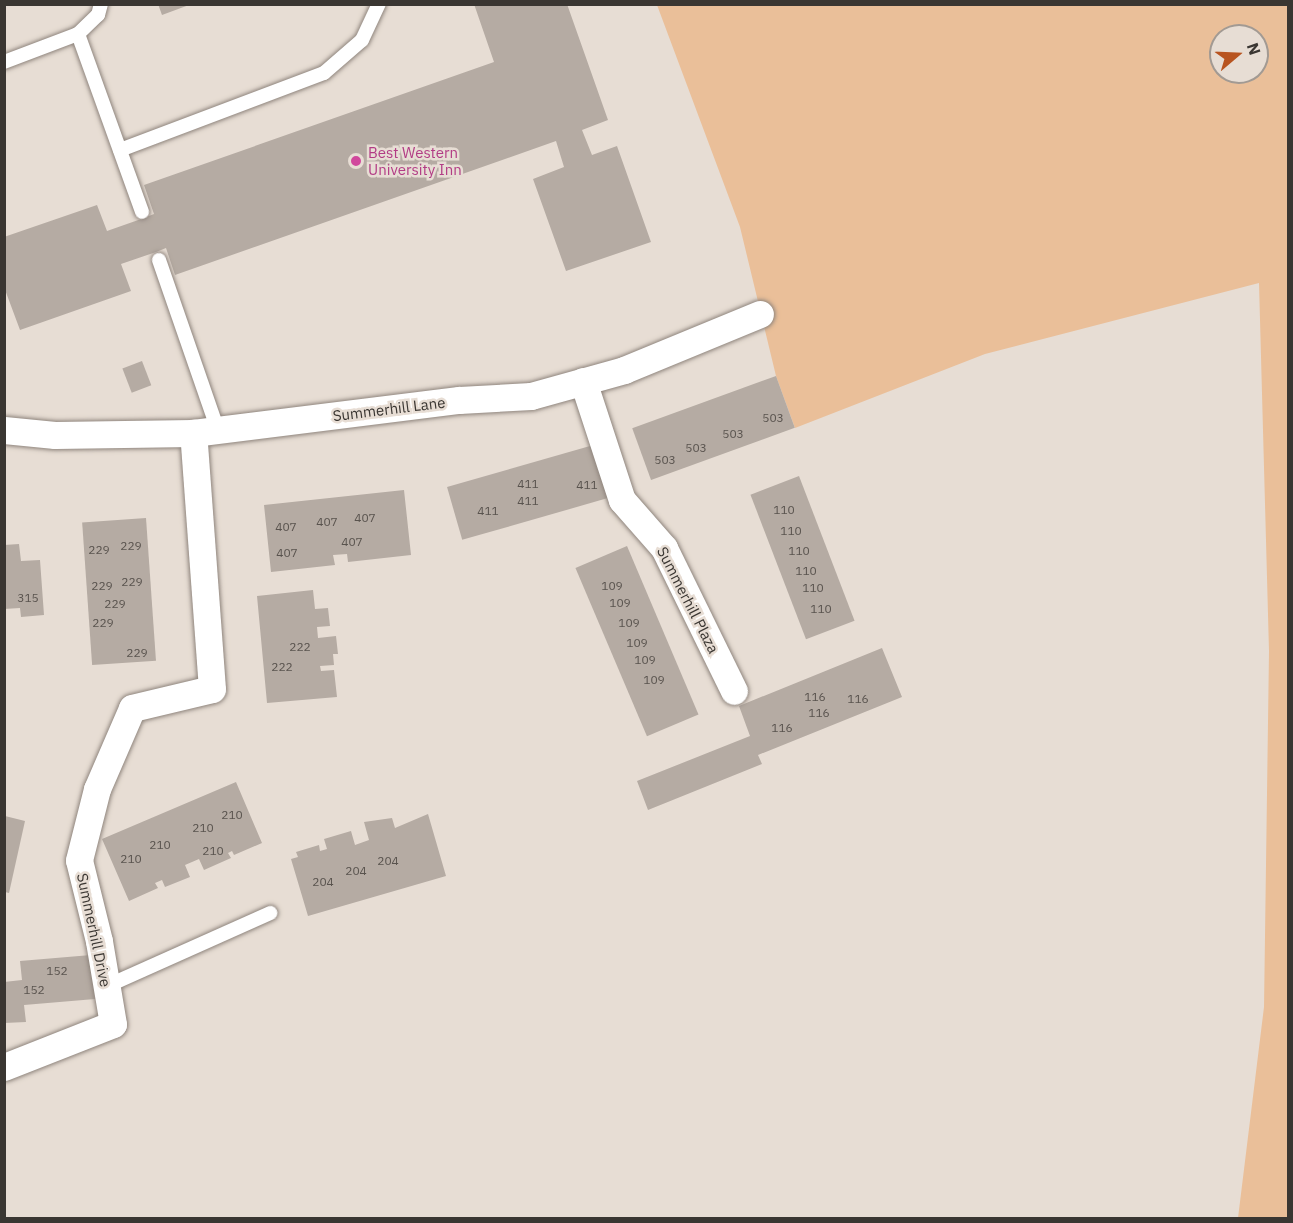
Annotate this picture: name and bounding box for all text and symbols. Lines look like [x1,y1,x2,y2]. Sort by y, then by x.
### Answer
north arrow [1209,24,1269,84]
text: N [1243,40,1265,58]
place label: Best Western University Inn [368,143,462,178]
marker: Best Western University Inn [349,154,363,168]
street label: Summerhill Lane [332,393,446,425]
house number: 503 [762,411,784,425]
house number: 503 [722,427,744,441]
house number: 503 [685,441,707,455]
house number: 503 [654,453,676,467]
house number: 411 [517,477,539,491]
house number: 411 [576,478,598,492]
house number: 411 [517,494,539,508]
house number: 110 [773,503,795,517]
house number: 411 [477,504,499,518]
house number: 407 [354,511,376,525]
house number: 407 [316,515,338,529]
house number: 407 [275,520,297,534]
house number: 110 [780,524,802,538]
house number: 407 [341,535,363,549]
house number: 229 [120,539,142,553]
house number: 229 [88,543,110,557]
street label: Summerhill Plaza [653,544,723,656]
house number: 110 [788,544,810,558]
house number: 407 [276,546,298,560]
house number: 110 [795,564,817,578]
house number: 229 [121,575,143,589]
house number: 229 [91,579,113,593]
house number: 109 [601,579,623,593]
house number: 110 [802,581,824,595]
house number: 315 [17,591,39,605]
house number: 109 [609,596,631,610]
house number: 229 [104,597,126,611]
house number: 110 [810,602,832,616]
house number: 229 [92,616,114,630]
house number: 109 [618,616,640,630]
house number: 109 [626,636,648,650]
house number: 222 [289,640,311,654]
house number: 229 [126,646,148,660]
house number: 109 [634,653,656,667]
house number: 222 [271,660,293,674]
house number: 109 [643,673,665,687]
house number: 116 [804,690,826,704]
house number: 116 [847,692,869,706]
house number: 116 [808,706,830,720]
house number: 116 [771,721,793,735]
house number: 210 [221,808,243,822]
house number: 210 [192,821,214,835]
house number: 210 [149,838,171,852]
house number: 210 [202,844,224,858]
house number: 210 [120,852,142,866]
house number: 204 [377,854,399,868]
house number: 204 [345,864,367,878]
street label: Summerhill Drive [73,871,115,989]
house number: 204 [312,875,334,889]
house number: 152 [46,964,68,978]
house number: 152 [23,983,45,997]

